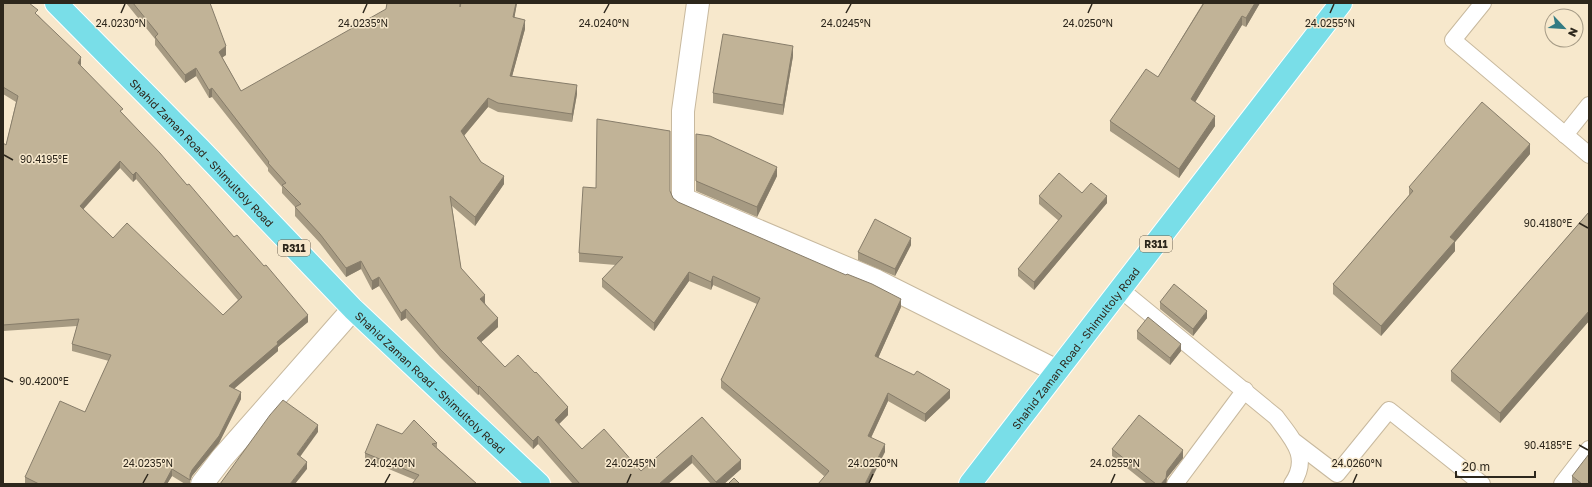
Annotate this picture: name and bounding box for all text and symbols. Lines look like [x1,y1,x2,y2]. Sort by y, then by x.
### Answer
north arrow [1544,8,1584,48]
text: 24.0230°N [96,17,146,29]
text: 24.0235°N [338,17,388,29]
text: 24.0240°N [579,17,629,29]
text: 24.0245°N [821,17,871,29]
text: 24.0250°N [1063,17,1113,29]
text: 24.0255°N [1305,17,1355,29]
text: N [1566,26,1581,39]
street label: Shahid Zaman Road - Shimultoly Road [128,76,277,229]
text: 90.4195°E [20,153,68,165]
text: 90.4180°E [1524,217,1572,229]
road number: R311 [1140,236,1172,252]
road number: R311 [278,240,310,256]
street label: Shahid Zaman Road - Shimultoly Road [1009,264,1142,431]
street label: Shahid Zaman Road - Shimultoly Road [353,308,508,456]
text: 90.4200°E [19,375,69,387]
text: 90.4185°E [1524,439,1572,451]
scale bar [1456,453,1535,479]
text: 24.0235°N [123,457,173,469]
text: 24.0240°N [365,457,415,469]
text: 24.0245°N [606,457,656,469]
text: 24.0250°N [848,457,898,469]
text: 24.0255°N [1090,457,1140,469]
text: 24.0260°N [1332,457,1382,469]
text: 20 m [1462,459,1490,474]

